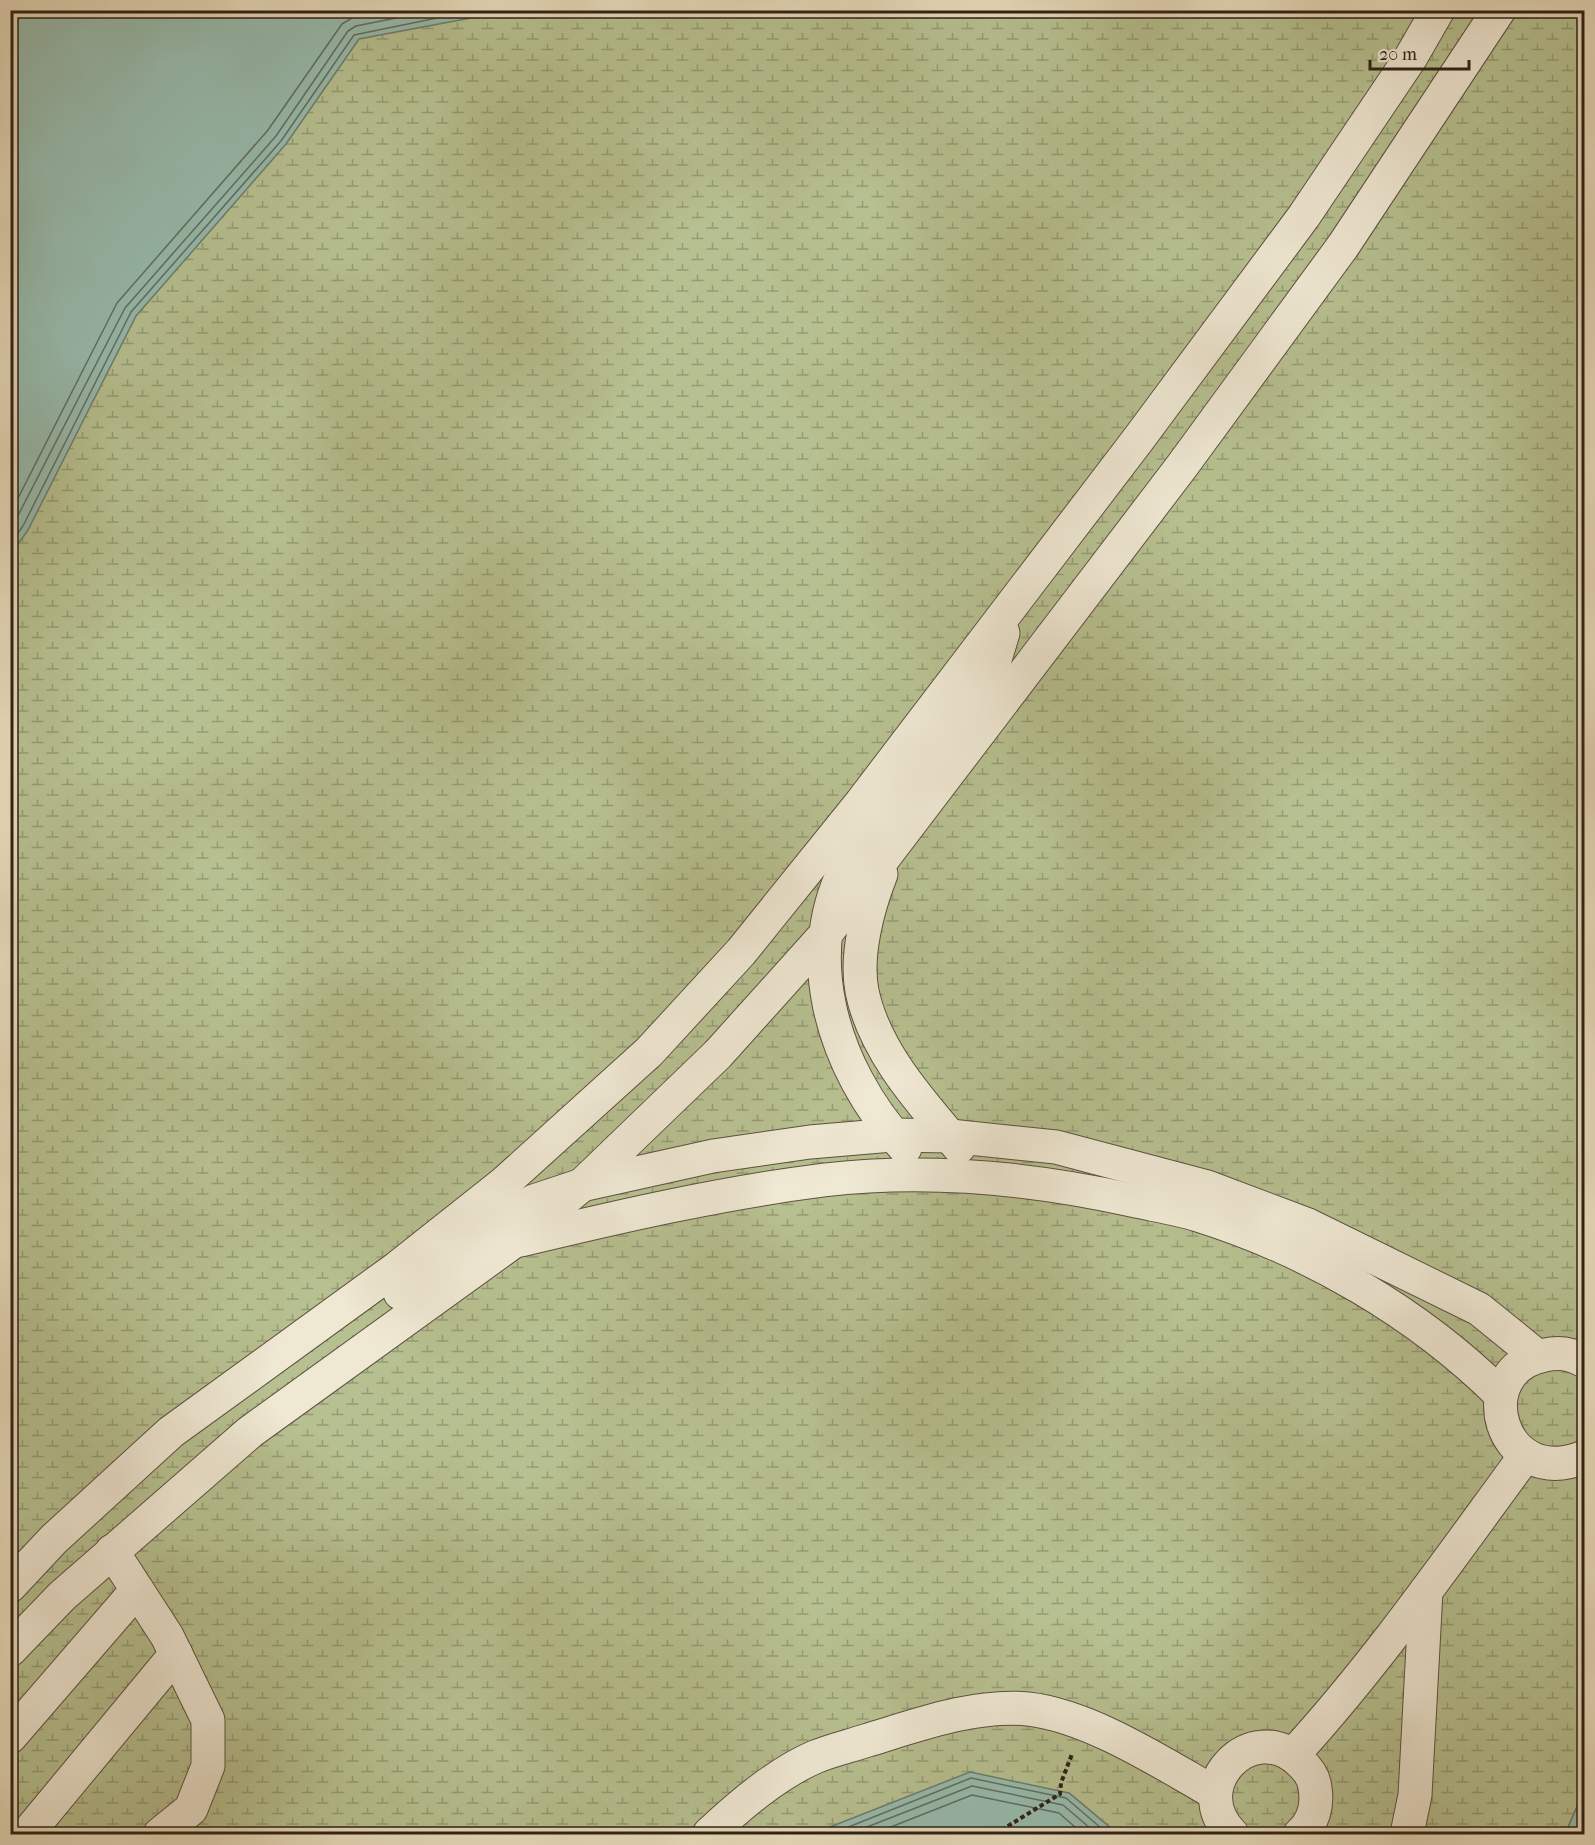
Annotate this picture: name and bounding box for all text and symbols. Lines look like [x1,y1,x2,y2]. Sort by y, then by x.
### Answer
scale bar [1370,33,1469,71]
text: 20 m [1379,44,1417,65]

